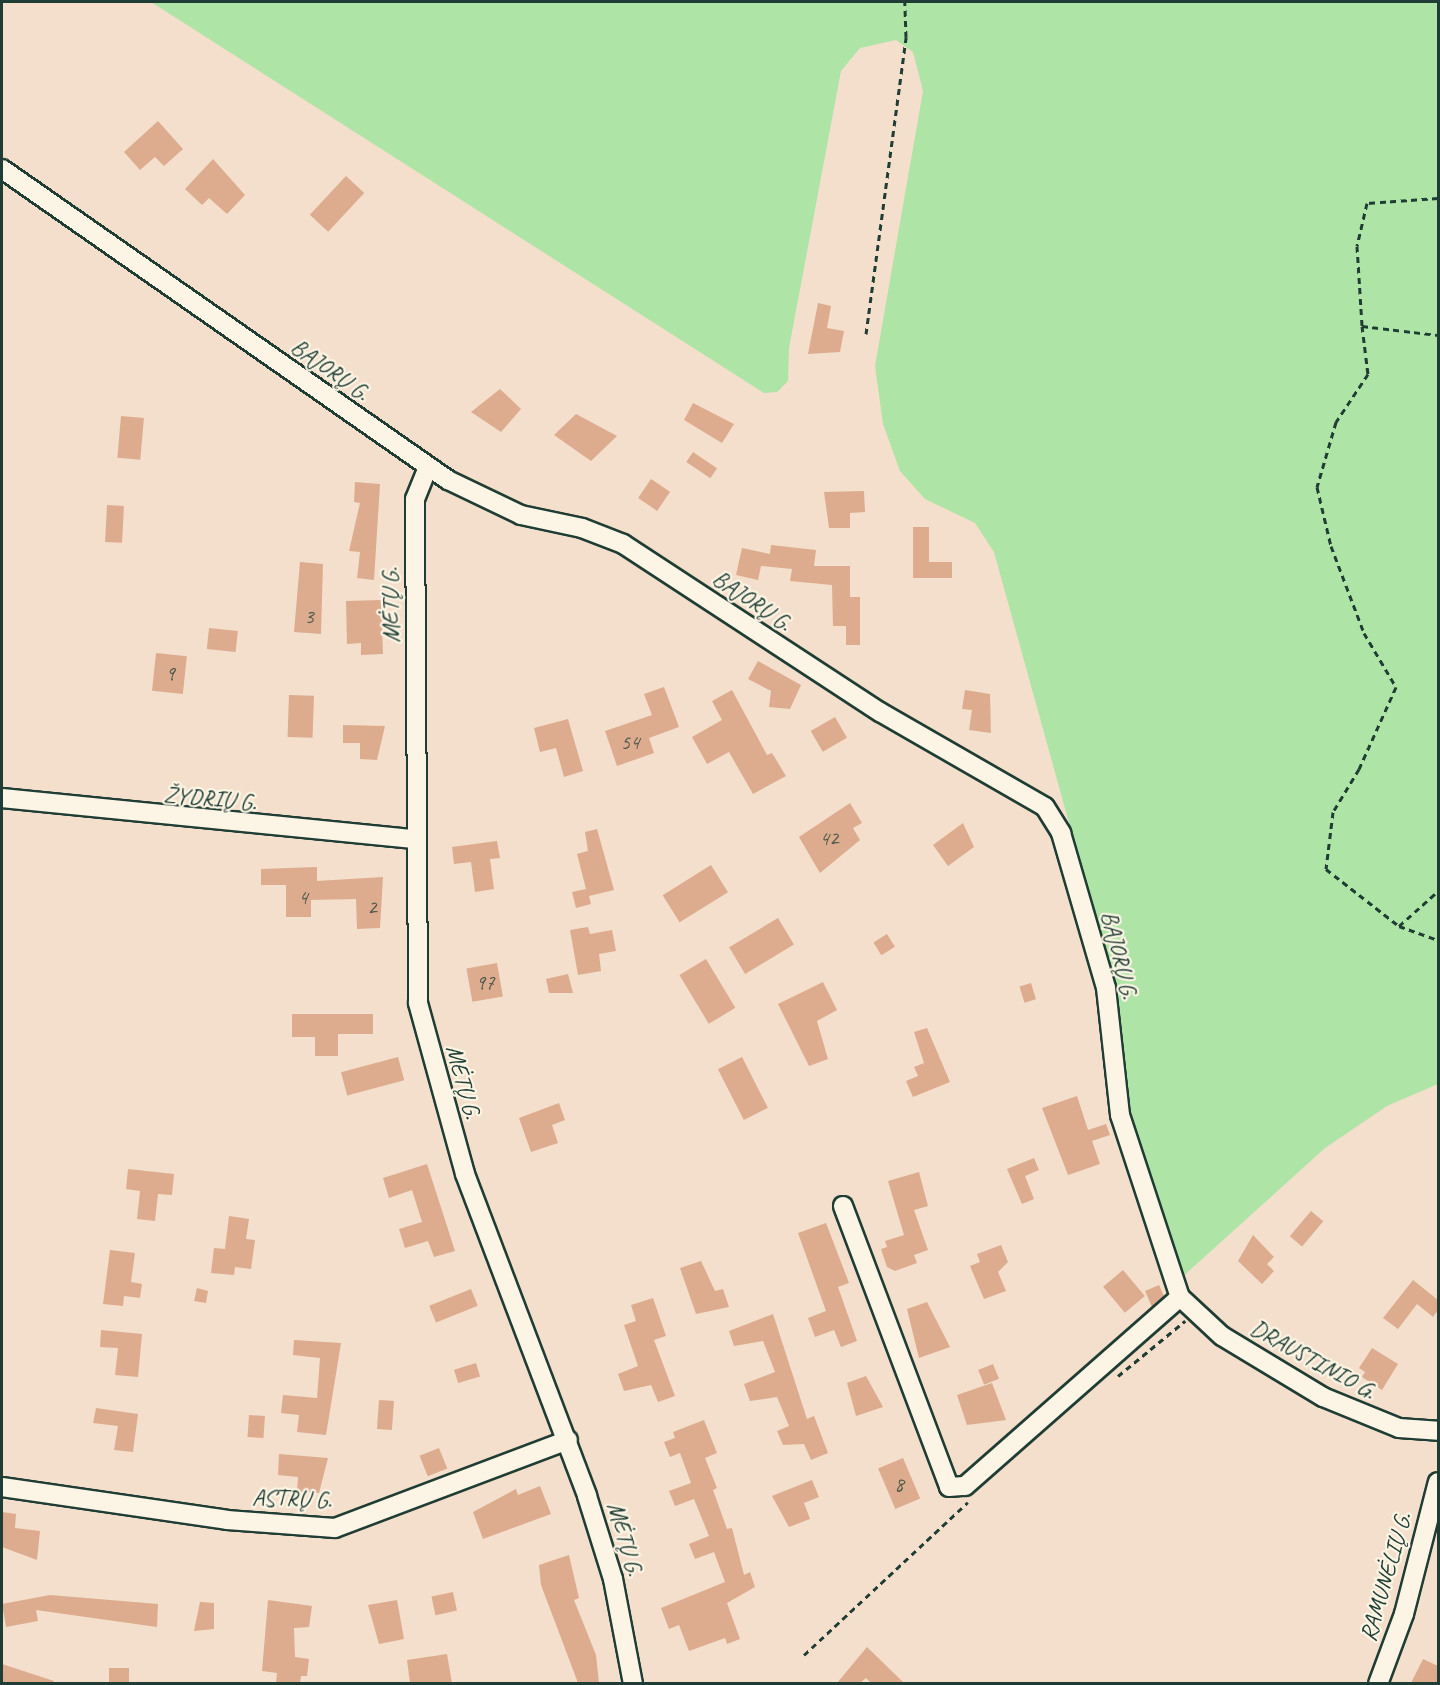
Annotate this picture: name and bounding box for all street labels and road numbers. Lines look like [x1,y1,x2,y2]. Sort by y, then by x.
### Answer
street label: BAJORŲ G. [285,333,375,407]
street label: BAJORŲ G. [707,564,797,638]
street label: MĖTŲ G. [376,567,406,643]
street label: ŽYDRIŲ G. [162,781,258,817]
street label: BAJORŲ G. [1094,908,1144,1002]
street label: MĖTŲ G. [439,1042,487,1122]
street label: DRAUSTINIO G. [1245,1314,1381,1406]
street label: ASTRŲ G. [252,1483,332,1515]
street label: MĖTŲ G. [601,1499,649,1579]
street label: RAMUNĖLIŲ G. [1354,1509,1418,1645]

